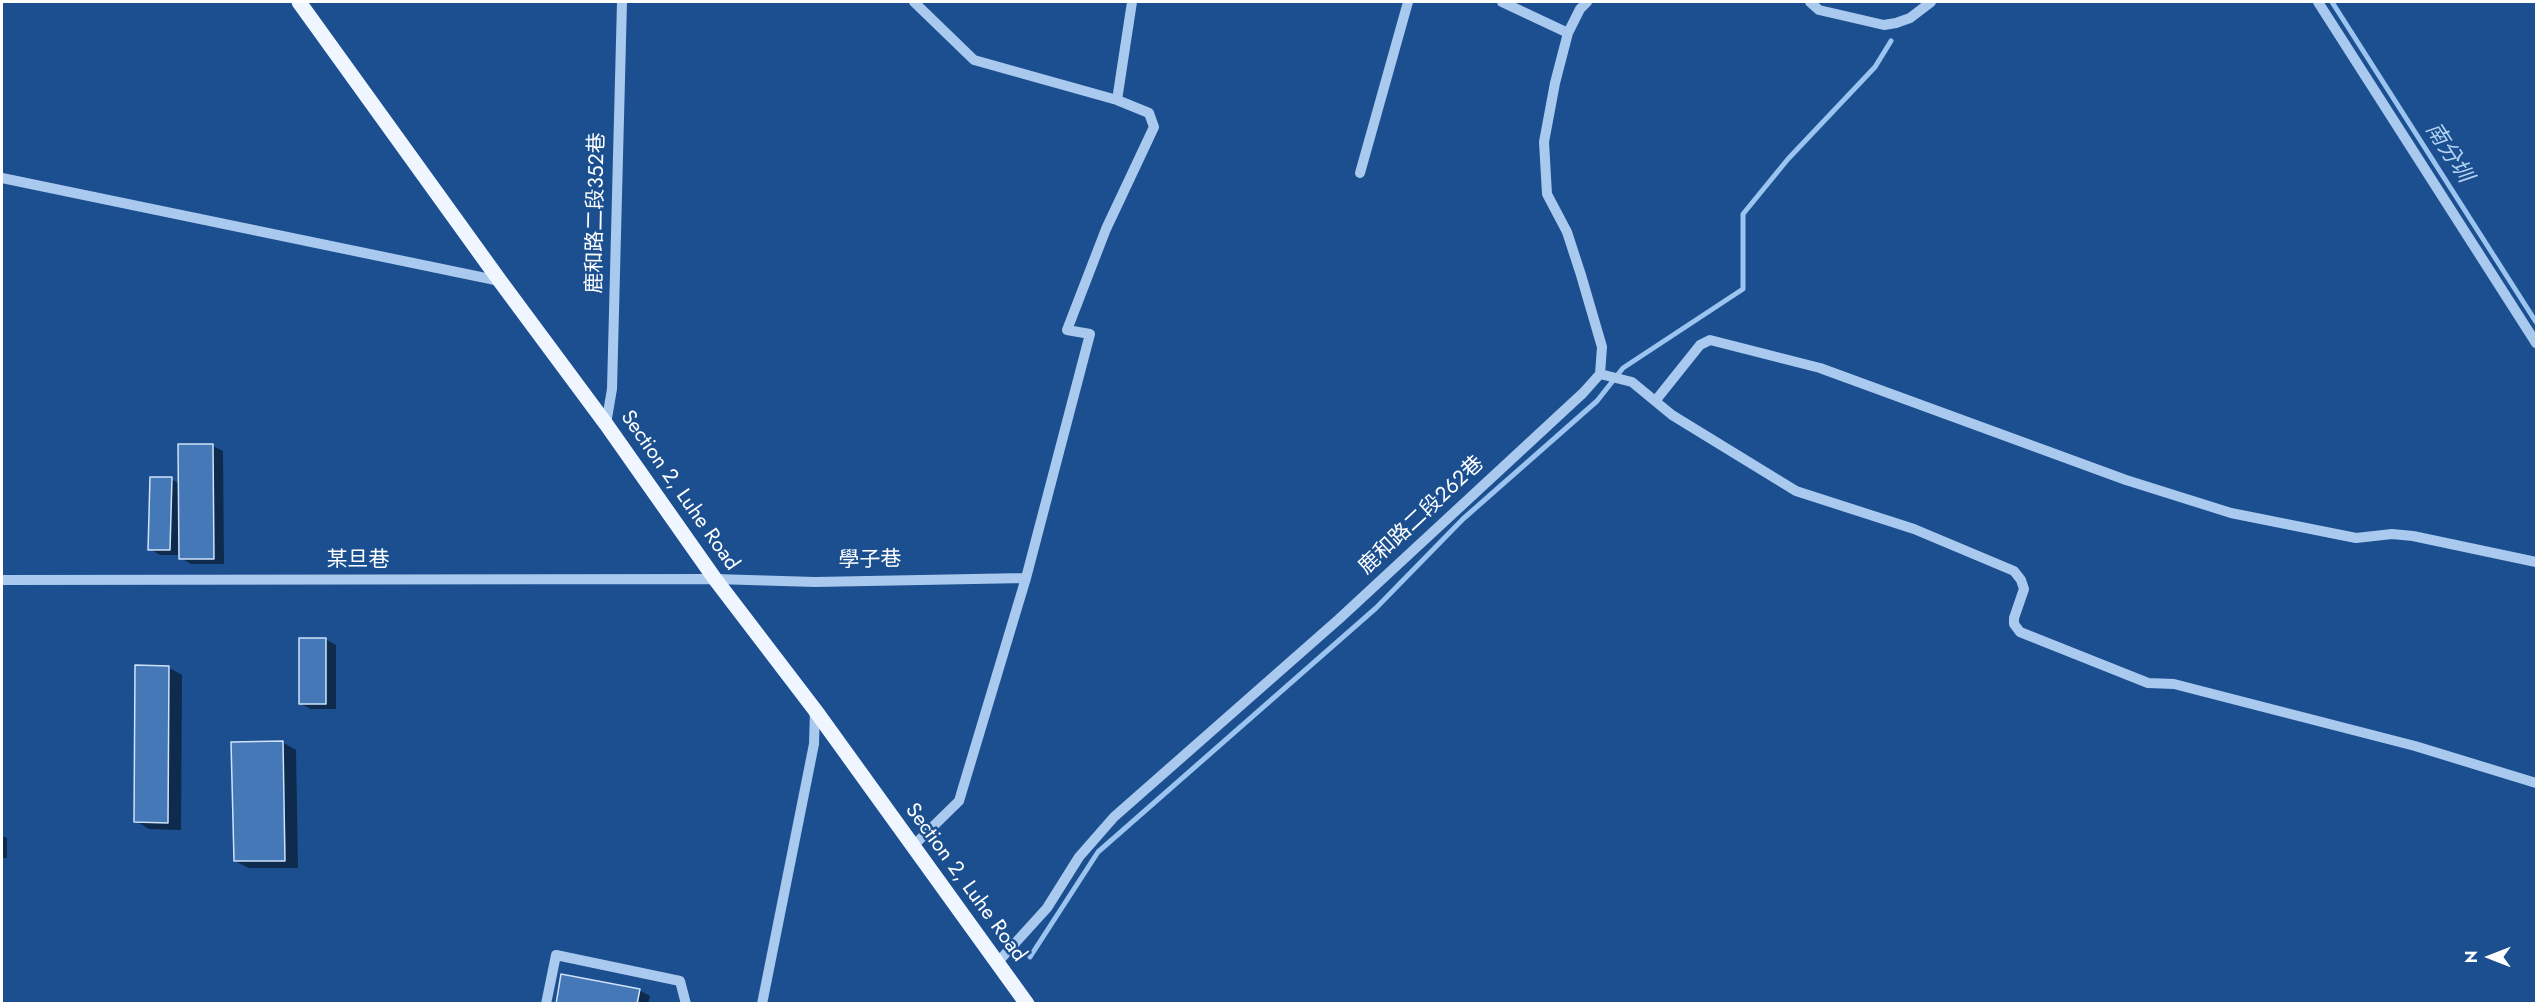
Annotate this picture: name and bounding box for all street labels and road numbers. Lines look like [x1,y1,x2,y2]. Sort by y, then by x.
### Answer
street label: 鹿和路二段352巷 [583,132,611,294]
street label: Section 2, Luhe Road [614,406,744,576]
street label: 鹿和路二段262巷 [1354,452,1490,580]
street label: 某旦巷 [327,548,389,574]
street label: 學子巷 [838,548,902,574]
street label: Section 2, Luhe Road [899,799,1031,967]

